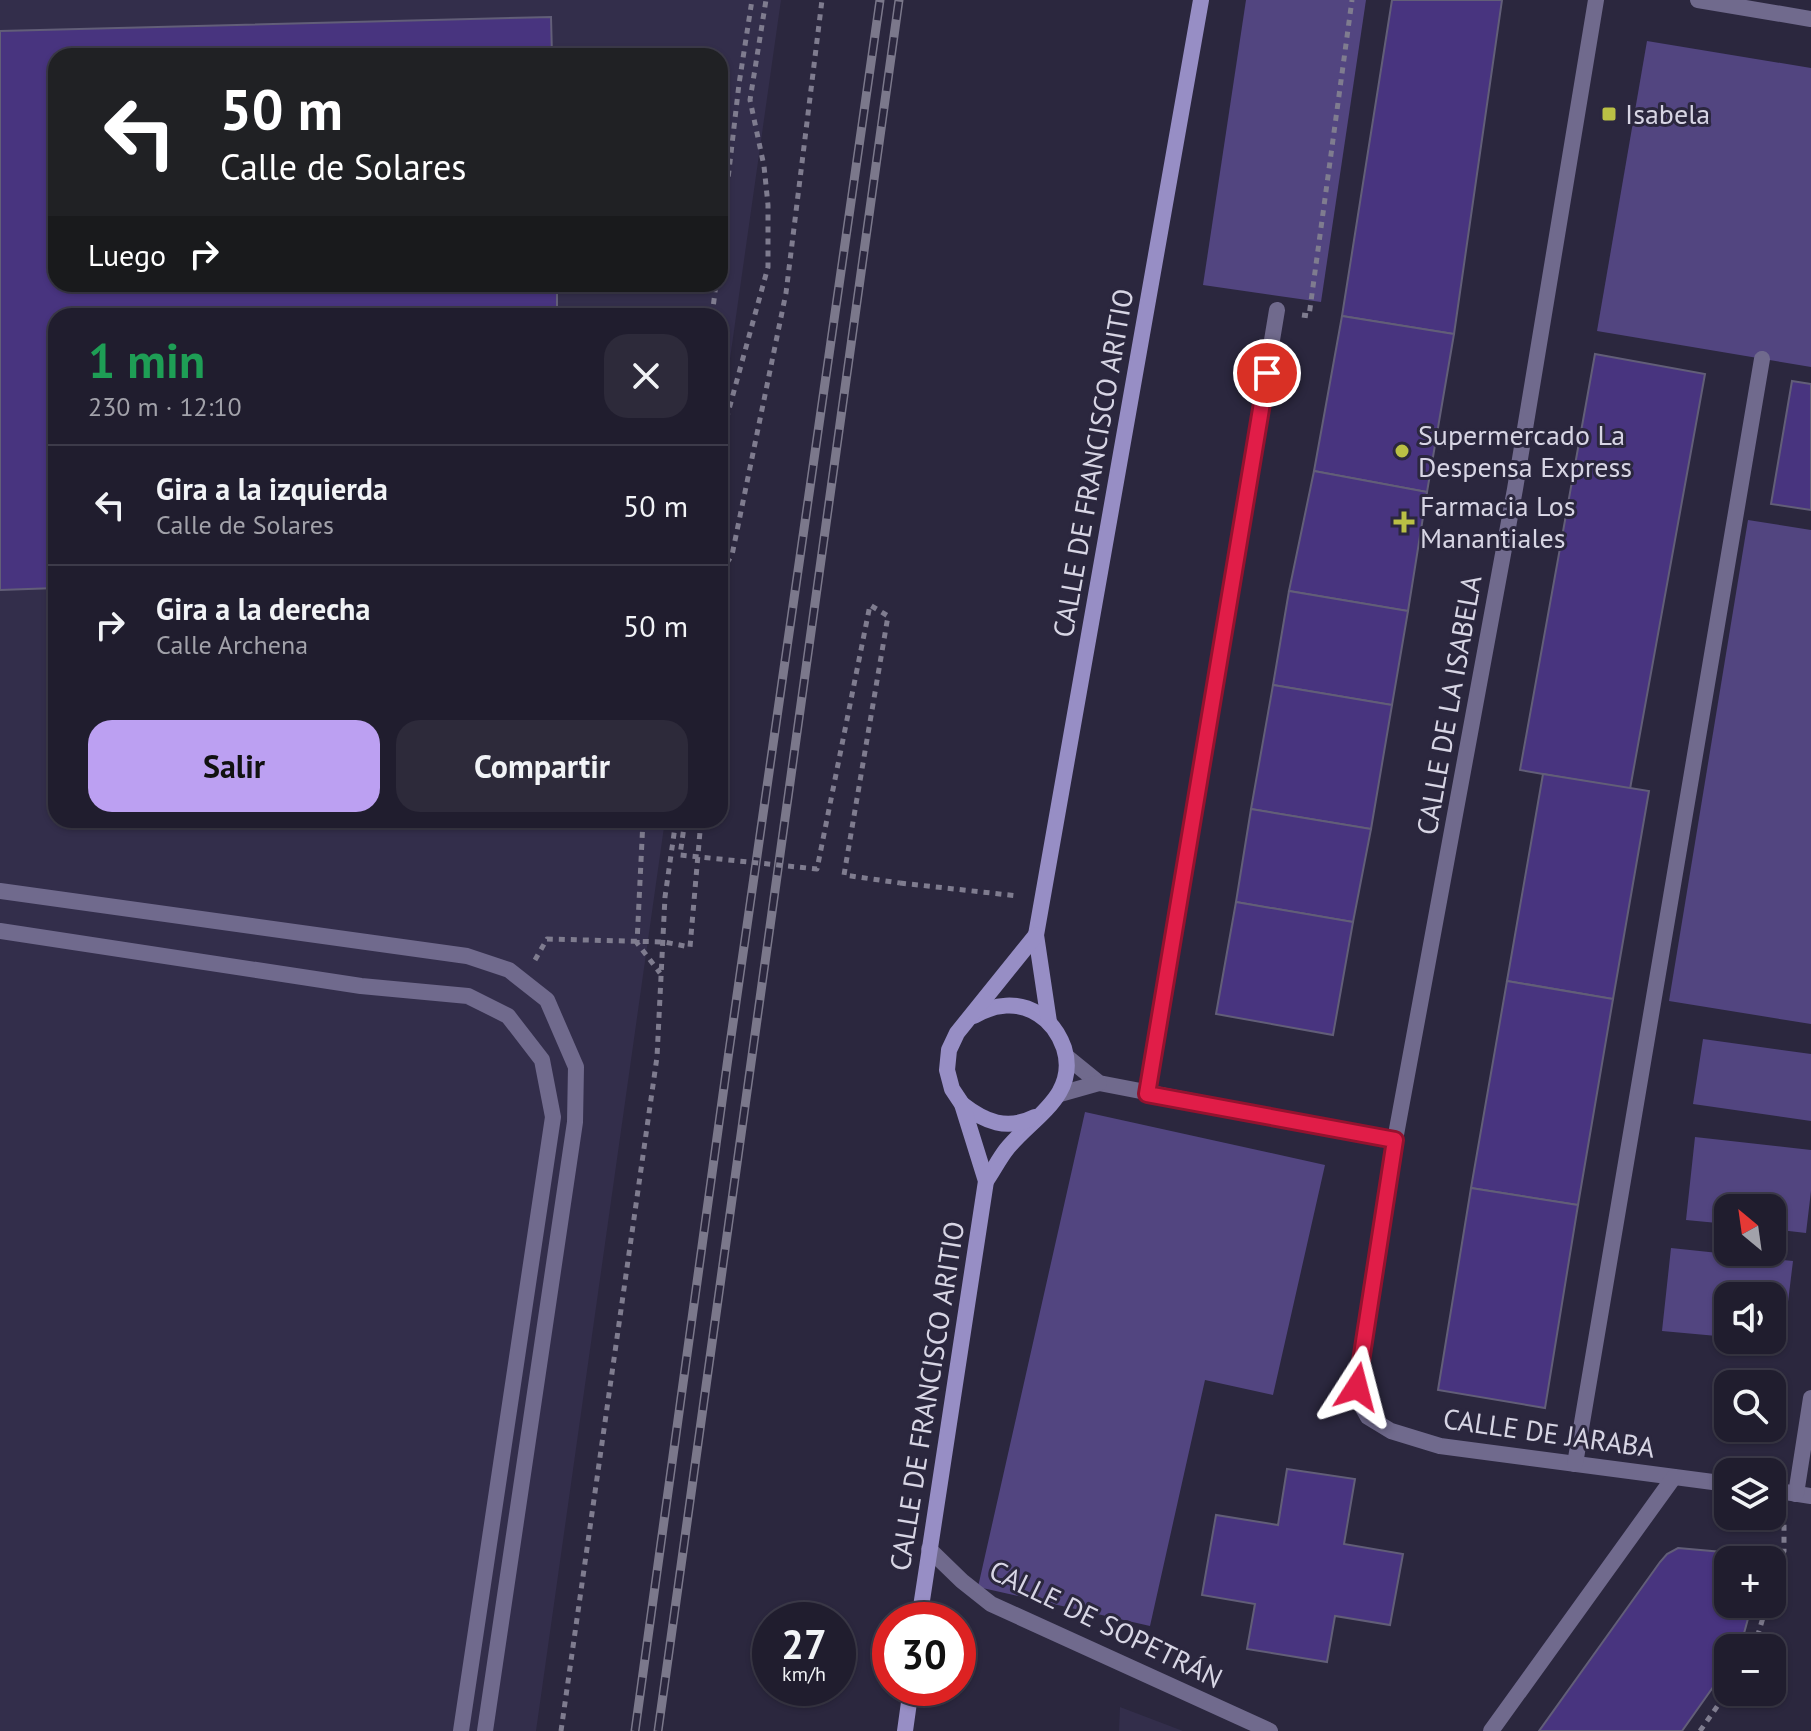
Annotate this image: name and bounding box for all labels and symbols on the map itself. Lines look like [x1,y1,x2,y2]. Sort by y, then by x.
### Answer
place label: Isabela [1625,95,1710,132]
marker: Isabela [1600,105,1618,123]
street label: CALLE DE FRANCISCO ARITIO [1044,286,1141,640]
pin [1233,339,1301,407]
place label: Supermercado La Despensa Express [1418,416,1632,485]
marker: Supermercado La Despensa Express [1393,442,1411,460]
place label: Farmacia Los Manantiales [1420,487,1576,556]
marker: Farmacia Los Manantiales [1395,513,1413,531]
street label: CALLE DE LA ISABELA [1407,572,1490,838]
north arrow [1714,1194,1786,1266]
street label: CALLE DE FRANCISCO ARITIO [881,1218,972,1573]
position arrow [1315,1345,1399,1429]
street label: CALLE DE JARABA [1441,1399,1658,1466]
street label: CALLE DE SOPETRÁN [983,1551,1229,1696]
speed limit sign: 30 [872,1602,976,1706]

